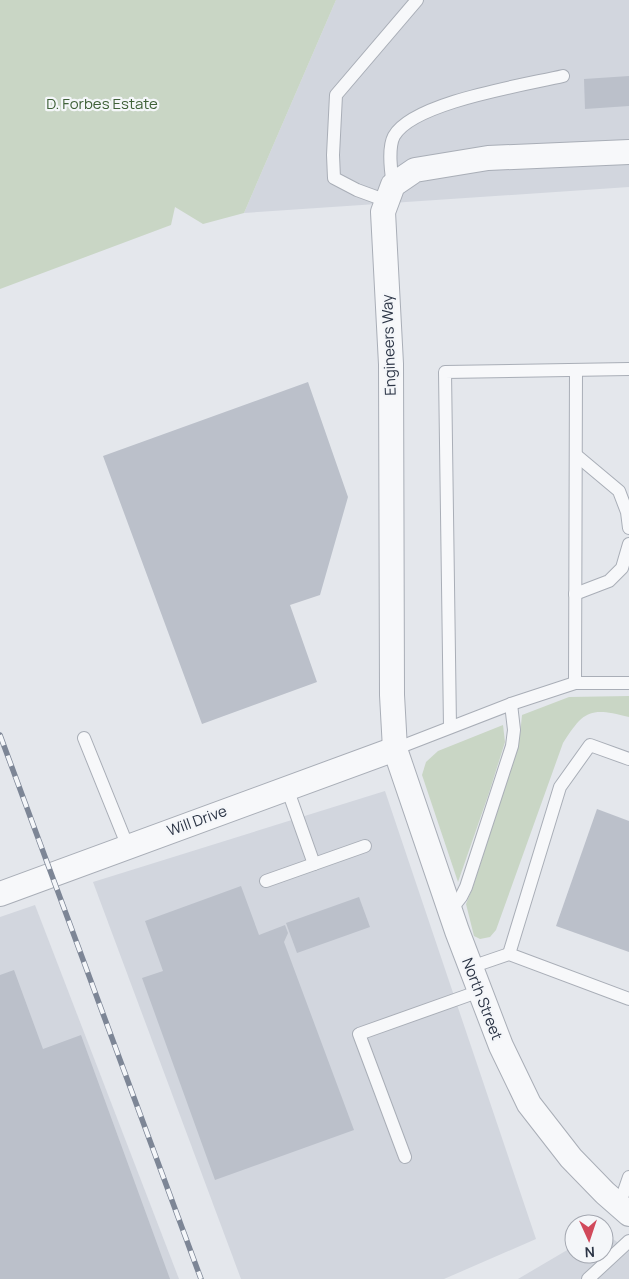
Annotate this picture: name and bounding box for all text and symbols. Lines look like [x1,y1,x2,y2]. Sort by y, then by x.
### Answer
park label: D. Forbes Estate [46,93,158,114]
street label: Engineers Way [376,294,401,396]
street label: Will Drive [164,800,230,841]
street label: North Street [457,955,508,1043]
north arrow [564,1214,614,1264]
text: N [584,1243,595,1262]

